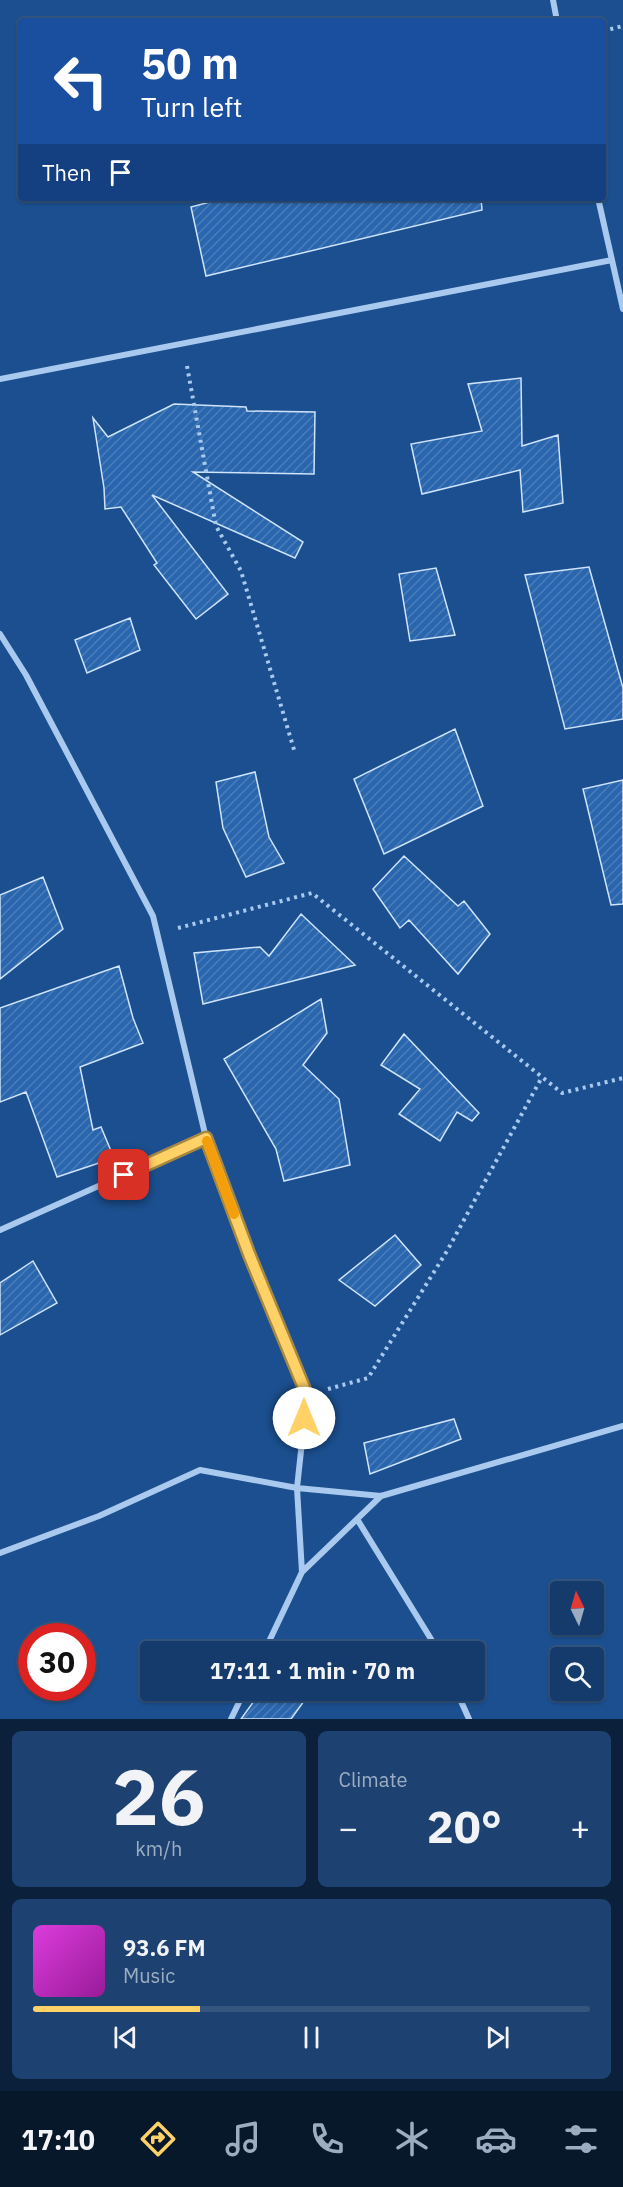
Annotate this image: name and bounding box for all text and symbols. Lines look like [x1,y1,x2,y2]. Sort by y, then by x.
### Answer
text: 50 m [141,36,239,91]
icon: left [42,42,120,120]
text: Turn left [141,89,242,124]
icon: arrive [104,156,137,189]
text: Then [42,158,92,187]
pin [98,1149,149,1200]
icon: arrive [107,1158,140,1191]
position arrow [272,1386,336,1450]
north arrow [550,1581,604,1635]
map controls [550,1581,604,1701]
speed limit sign: 30 [18,1623,96,1701]
button: search [550,1647,604,1701]
text: 17:11 · 1 min · 70 m [210,1656,415,1685]
text: 26 [112,1745,206,1846]
text: Climate [339,1766,407,1793]
text: 20° [427,1797,502,1855]
text: − [339,1806,358,1849]
text: + [570,1806,590,1849]
text: km/h [135,1835,182,1862]
text: 93.6 FM [123,1933,206,1962]
text: Music [123,1962,175,1989]
icon: previous [109,2021,142,2054]
icon: pause [295,2021,328,2054]
icon: next [481,2021,514,2054]
icon: directions [137,2118,179,2160]
icon: music [222,2118,264,2160]
icon: phone [306,2118,348,2160]
icon: climate [391,2118,433,2160]
icon: car [475,2118,517,2160]
icon: filters [560,2118,602,2160]
text: 17:10 [21,2122,95,2157]

